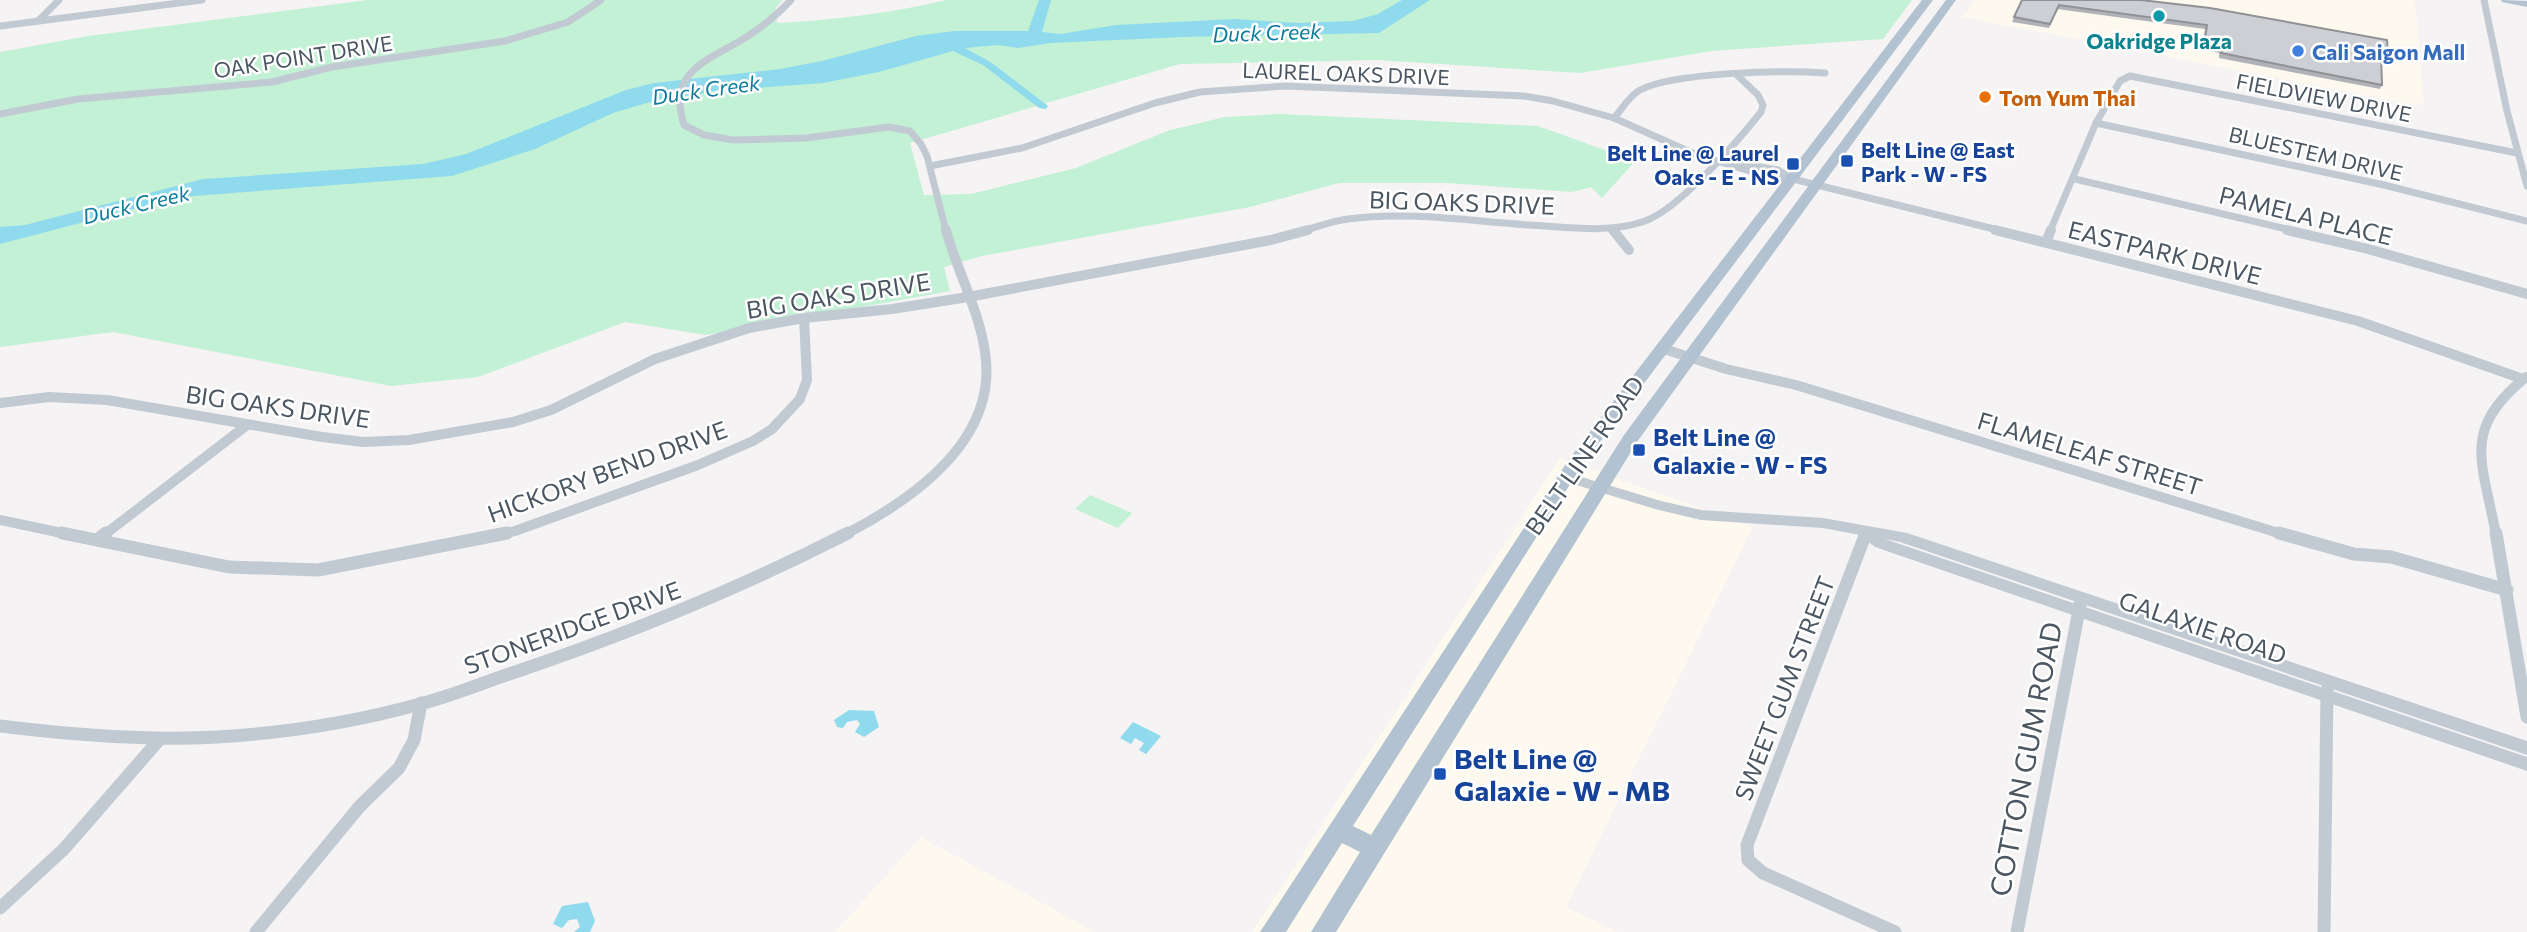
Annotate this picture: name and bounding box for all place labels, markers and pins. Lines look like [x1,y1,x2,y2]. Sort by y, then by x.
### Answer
marker: Oakridge Plaza [2151,8,2167,24]
place label: Oakridge Plaza [2086,28,2232,53]
place label: Cali Saigon Mall [2312,39,2465,64]
marker: Cali Saigon Mall [2290,43,2306,59]
place label: Tom Yum Thai [1999,85,2136,110]
marker: Tom Yum Thai [1977,89,1993,105]
place label: Belt Line @ East Park - W - FS [1861,137,2015,186]
place label: Belt Line @ Laurel Oaks - E - NS [1607,140,1779,189]
marker: Belt Line @ East Park - W - FS [1839,153,1855,169]
marker: Belt Line @ Laurel Oaks - E - NS [1785,156,1801,172]
place label: Belt Line @ Galaxie - W - FS [1653,422,1827,479]
marker: Belt Line @ Galaxie - W - FS [1631,442,1647,458]
place label: Belt Line @ Galaxie - W - MB [1454,741,1670,807]
marker: Belt Line @ Galaxie - W - MB [1432,766,1448,782]

